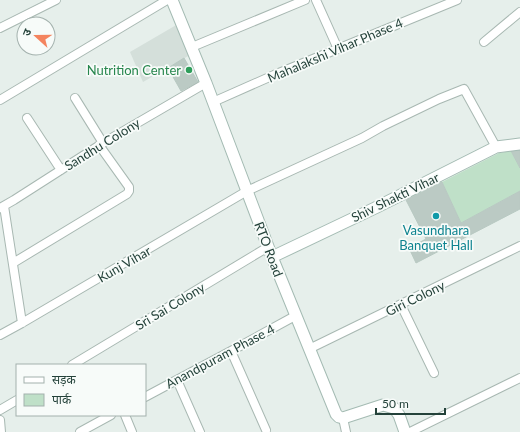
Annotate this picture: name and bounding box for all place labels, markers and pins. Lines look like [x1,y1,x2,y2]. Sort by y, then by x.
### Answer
place label: Nutrition Center [87,62,181,78]
marker: Nutrition Center [184,65,194,75]
marker: Vasundhara Banquet Hall [431,211,441,221]
place label: Vasundhara Banquet Hall [399,222,473,253]

